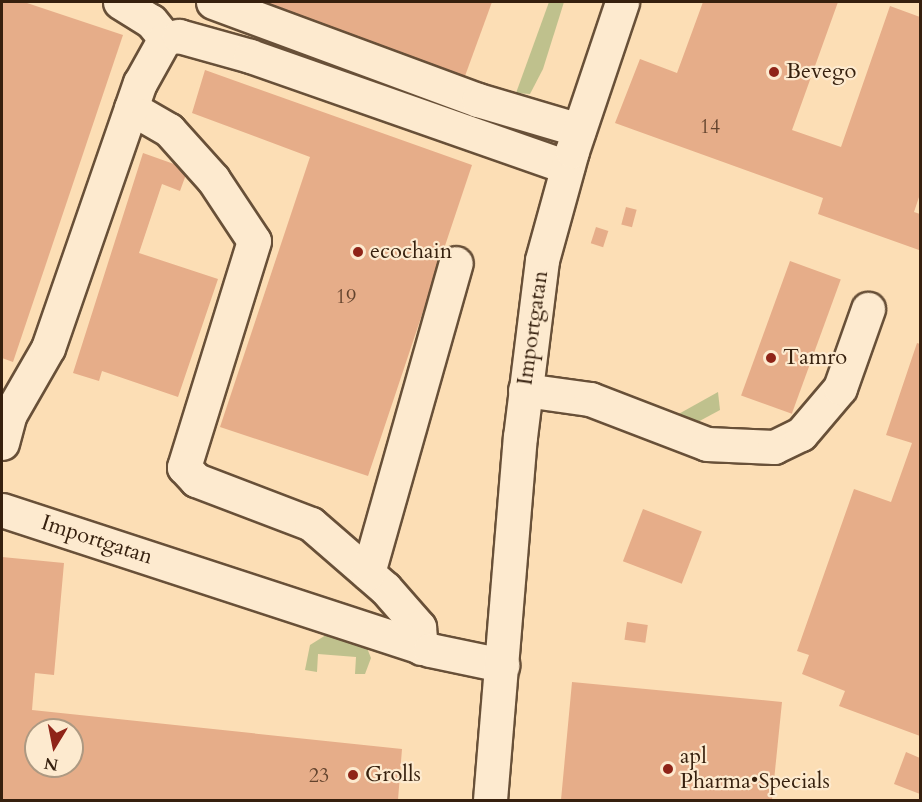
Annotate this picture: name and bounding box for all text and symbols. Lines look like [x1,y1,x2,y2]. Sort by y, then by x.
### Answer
place label: Bevego [786,59,856,85]
marker: Bevego [767,65,781,79]
house number: 14 [700,114,720,138]
place label: ecochain [370,239,452,265]
marker: ecochain [351,245,365,259]
street label: Importgatan [512,269,554,387]
house number: 19 [336,284,356,308]
place label: Tamro [783,345,847,371]
marker: Tamro [764,351,778,365]
street label: Importgatan [38,510,156,570]
north arrow [24,718,84,778]
place label: apl Pharma•Specials [680,743,830,794]
text: N [42,752,60,776]
place label: Grolls [365,762,421,788]
marker: apl Pharma•Specials [661,762,675,776]
house number: 23 [309,763,329,787]
marker: Grolls [346,768,360,782]

